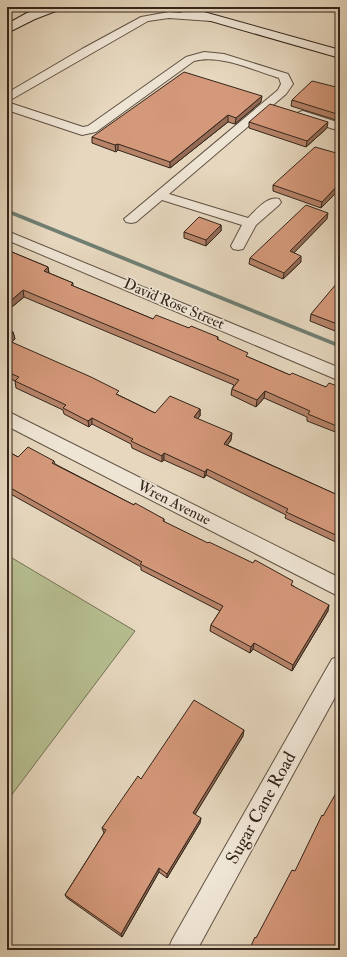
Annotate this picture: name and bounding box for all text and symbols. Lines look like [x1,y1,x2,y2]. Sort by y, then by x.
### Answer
street label: David Rose Street [121,274,227,334]
street label: Wren Avenue [133,476,214,530]
street label: Sugar Cane Road [221,748,301,868]

